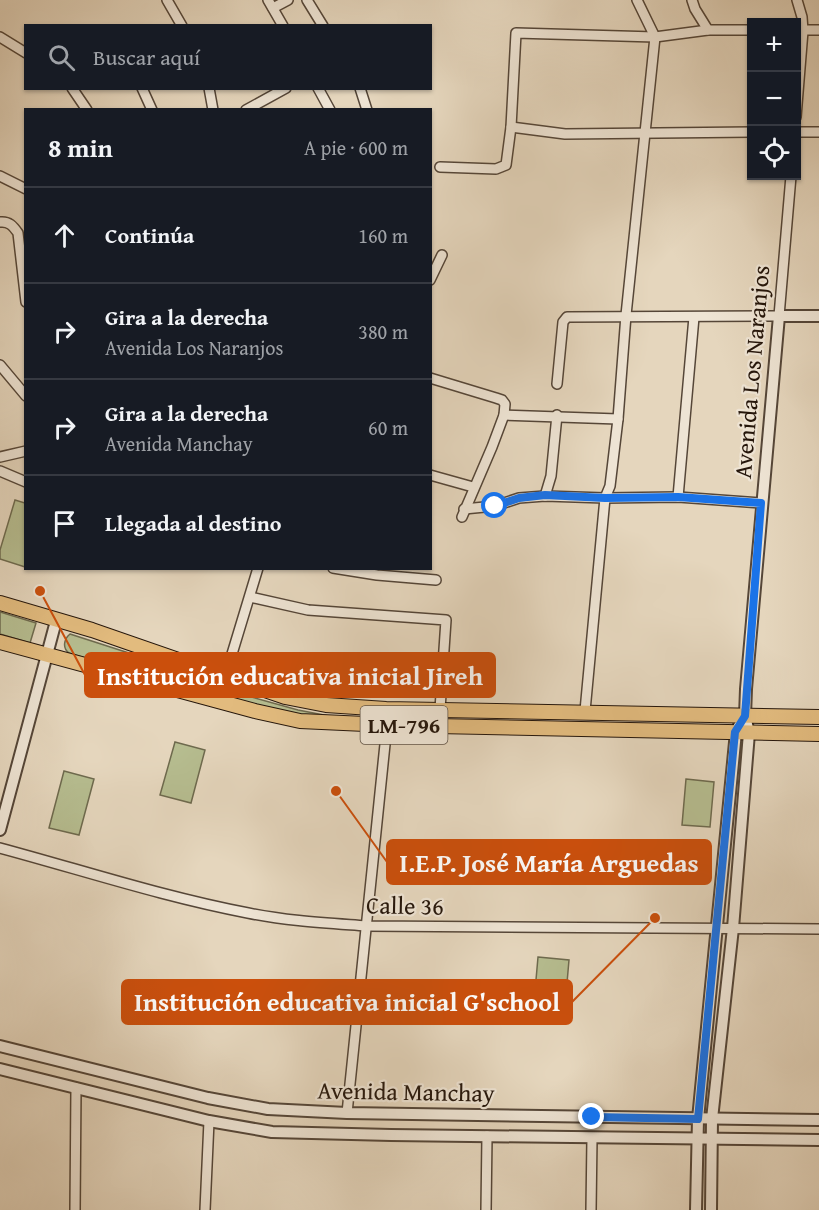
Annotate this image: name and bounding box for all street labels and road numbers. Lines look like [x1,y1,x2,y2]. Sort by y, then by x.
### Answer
street label: Avenida Los Naranjos [725,264,778,480]
road number: LM-796 [360,706,448,744]
street label: Calle 36 [366,887,444,924]
street label: Avenida Manchay [317,1072,495,1111]

